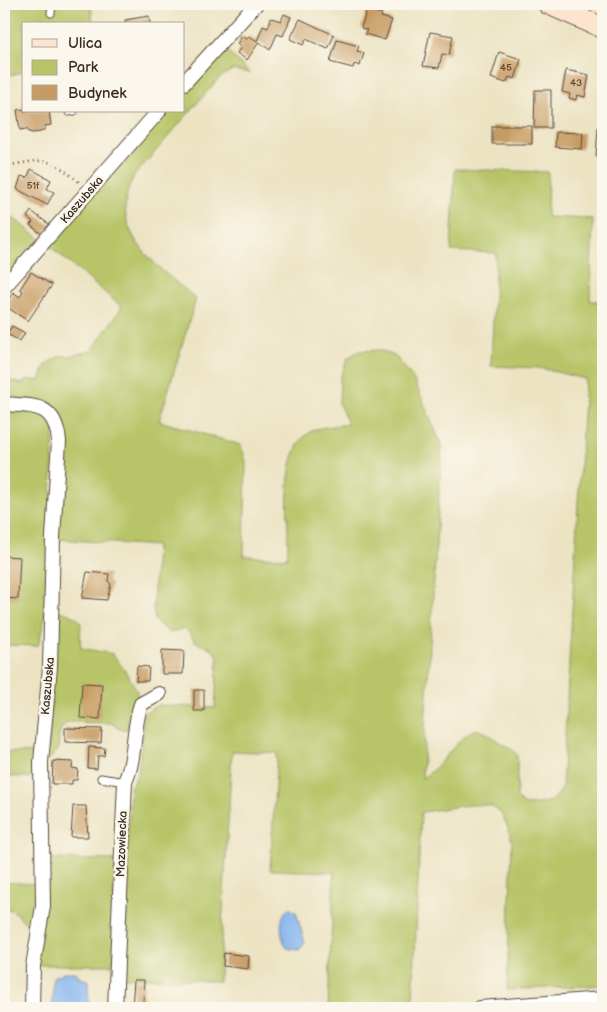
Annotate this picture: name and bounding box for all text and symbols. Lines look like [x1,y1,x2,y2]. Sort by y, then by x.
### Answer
legend [22,22,185,112]
text: Ulica [68,34,102,53]
text: Park [68,58,99,77]
house number: 45 [500,62,512,74]
house number: 43 [570,77,582,89]
text: Budynek [68,84,127,103]
street label: Kaszubska [57,173,107,227]
house number: 51f [27,180,39,192]
street label: Kaszubska [38,656,58,716]
street label: Mazowiecka [113,810,131,877]

